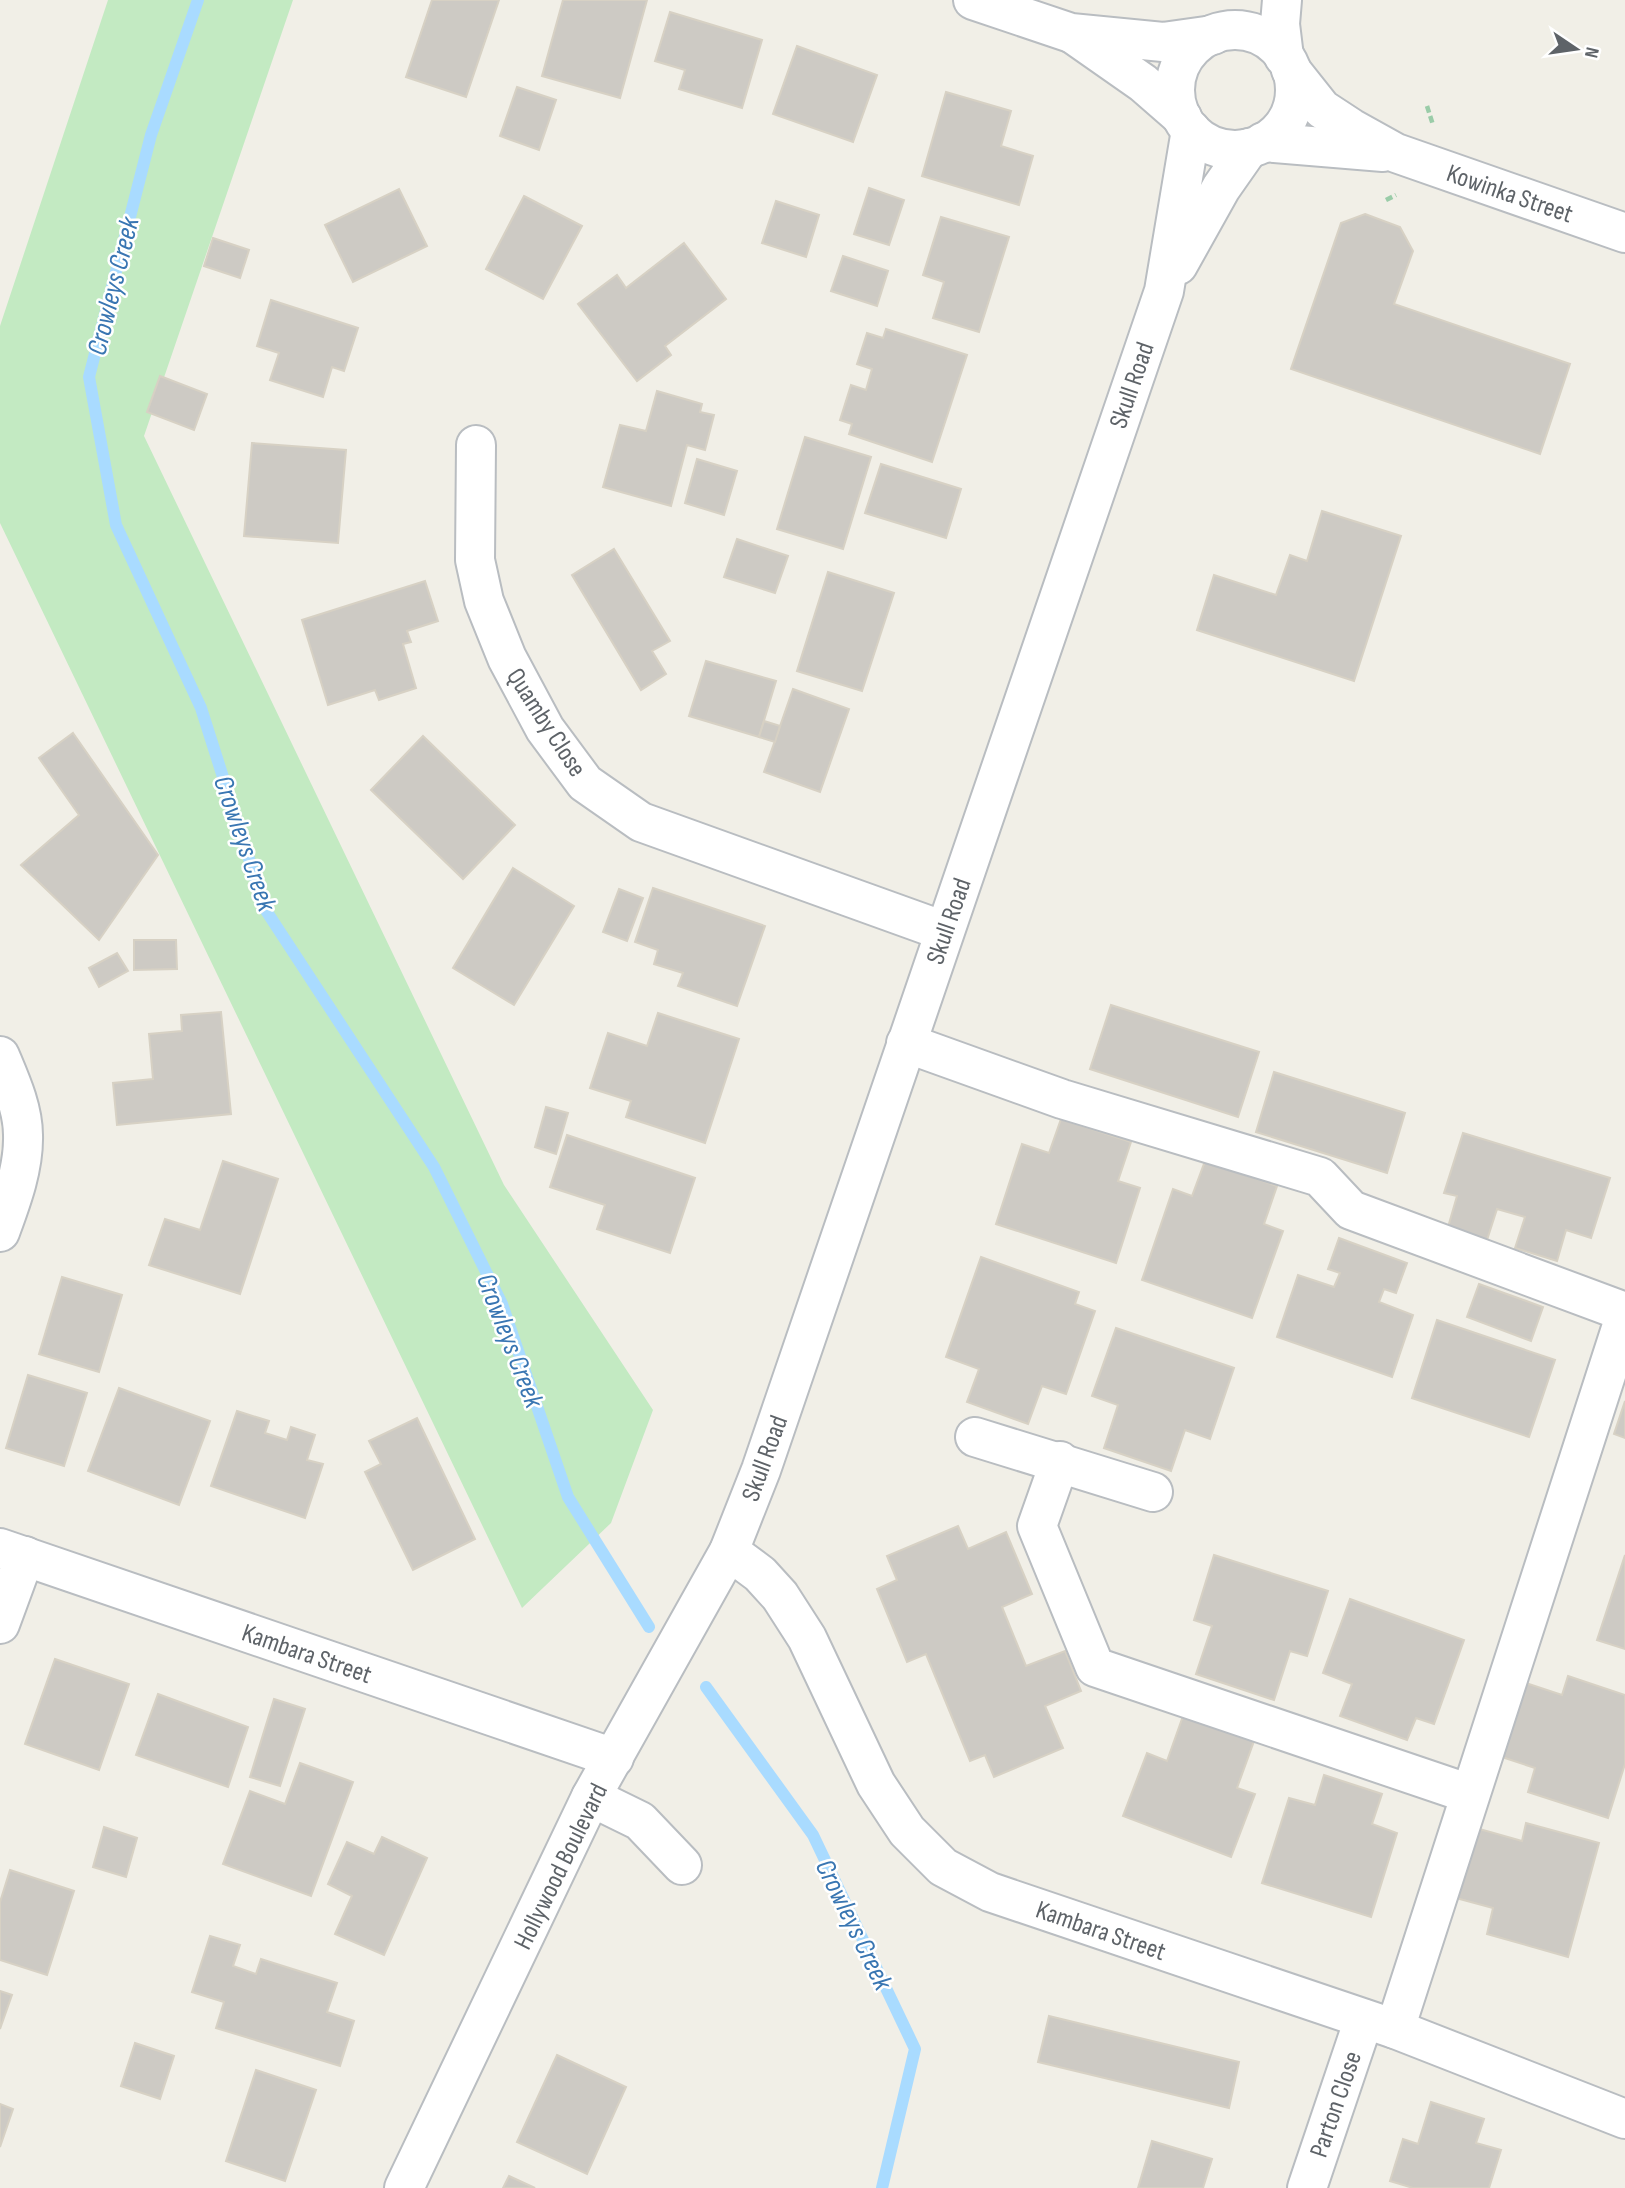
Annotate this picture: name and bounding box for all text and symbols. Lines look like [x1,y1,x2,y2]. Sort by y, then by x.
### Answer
north arrow [1541,14,1611,84]
text: N [1579,45,1603,60]
street label: Kowinka Street [1442,158,1577,230]
water label: Crowleys Creek [80,212,147,359]
street label: Skull Road [1103,338,1162,433]
street label: Quamby Close [499,663,592,783]
water label: Crowleys Creek [206,771,284,917]
street label: Skull Road [920,874,979,969]
water label: Crowleys Creek [469,1269,551,1414]
street label: Skull Road [736,1411,795,1506]
street label: Kambara Street [238,1618,376,1691]
street label: Hollywood Boulevard [508,1779,615,1955]
water label: Crowleys Creek [808,1854,900,1997]
street label: Kambara Street [1032,1895,1170,1968]
street label: Parton Close [1304,2047,1369,2162]

